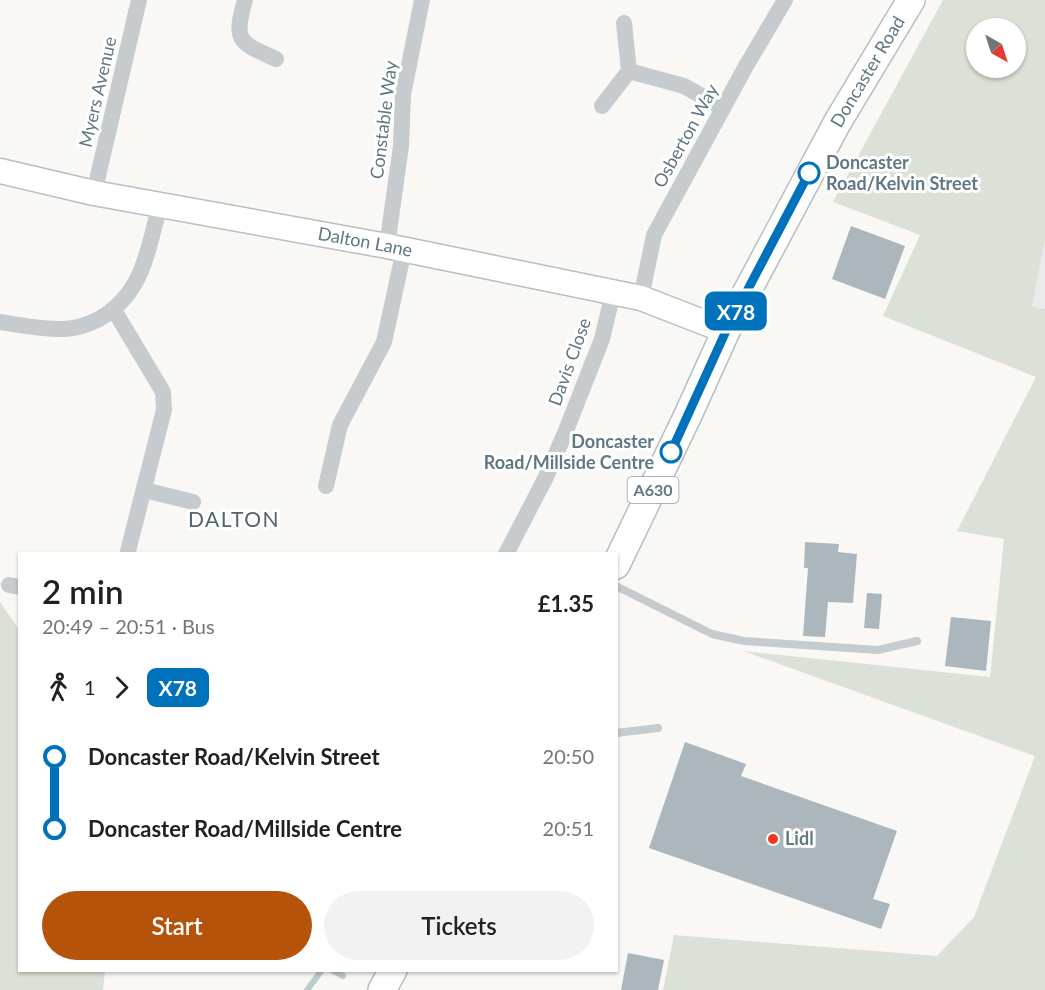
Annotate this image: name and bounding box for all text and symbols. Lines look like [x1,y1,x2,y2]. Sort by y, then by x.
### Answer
street label: Doncaster Road [825,12,909,131]
north arrow [966,18,1026,78]
map controls [966,18,1026,78]
street label: Myers Avenue [74,34,120,149]
street label: Constable Way [365,59,401,180]
street label: Osberton Way [648,79,723,191]
place label: Doncaster Road/Kelvin Street [826,151,978,194]
marker: Doncaster Road/Kelvin Street [798,162,820,184]
street label: Dalton Lane [316,222,414,261]
line badge: X78 [702,292,771,330]
text: X78 [717,299,755,324]
street label: Davis Close [543,315,595,409]
place label: Doncaster Road/Millside Centre [484,430,654,473]
marker: Doncaster Road/Millside Centre [660,441,682,463]
road number: A630 [628,477,678,503]
district label: DALTON [188,506,280,531]
text: 2 min [42,571,123,611]
text: £1.35 [538,590,594,617]
text: 20:49 – 20:51 · Bus [42,614,215,638]
icon: walk [42,671,75,704]
icon: forward [105,671,138,704]
text: 1 [84,675,96,699]
text: X78 [159,675,197,700]
text: Doncaster Road/Kelvin Street [88,743,380,770]
text: 20:50 [543,744,594,768]
text: Doncaster Road/Millside Centre [88,815,402,842]
text: 20:51 [543,816,594,840]
place label: Lidl [785,827,814,849]
marker: Lidl [766,832,780,846]
button: Start [42,891,312,960]
button: Tickets [324,891,594,960]

